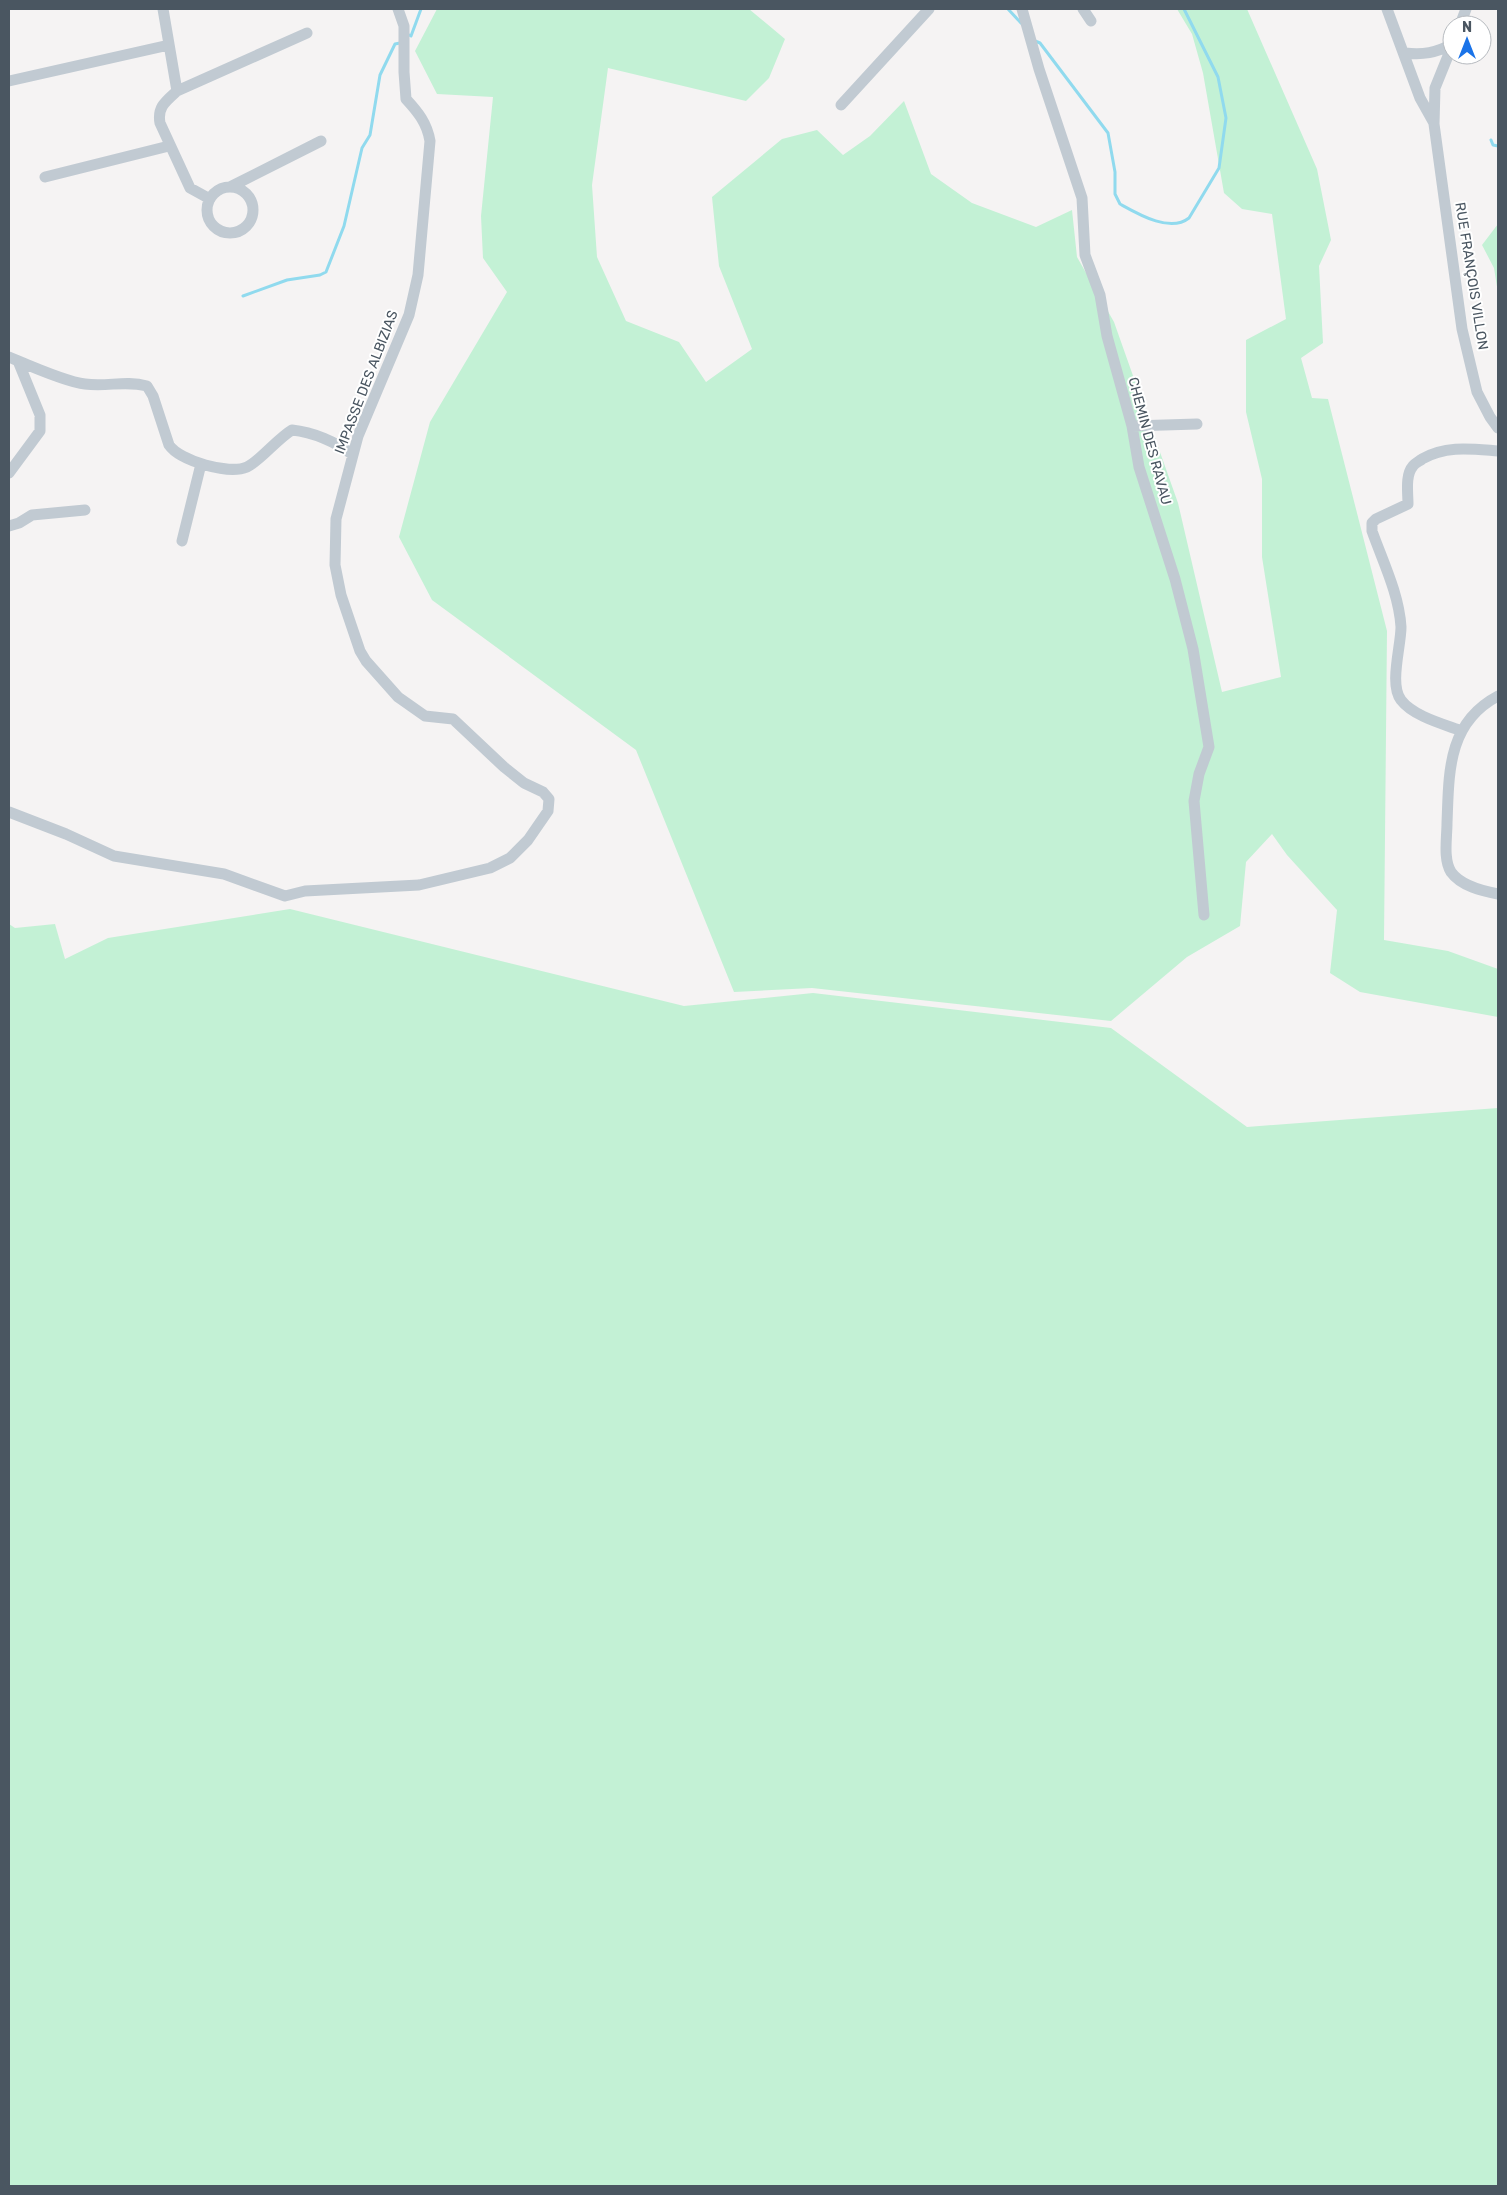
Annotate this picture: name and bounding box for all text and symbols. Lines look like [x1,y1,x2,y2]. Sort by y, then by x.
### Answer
north arrow [1442,15,1492,65]
text: N [1462,19,1472,36]
street label: RUE FRANÇOIS VILLON [1451,201,1492,351]
street label: IMPASSE DES ALBIZIAS [331,308,402,456]
street label: CHEMIN DES RAVAU [1124,375,1175,507]

